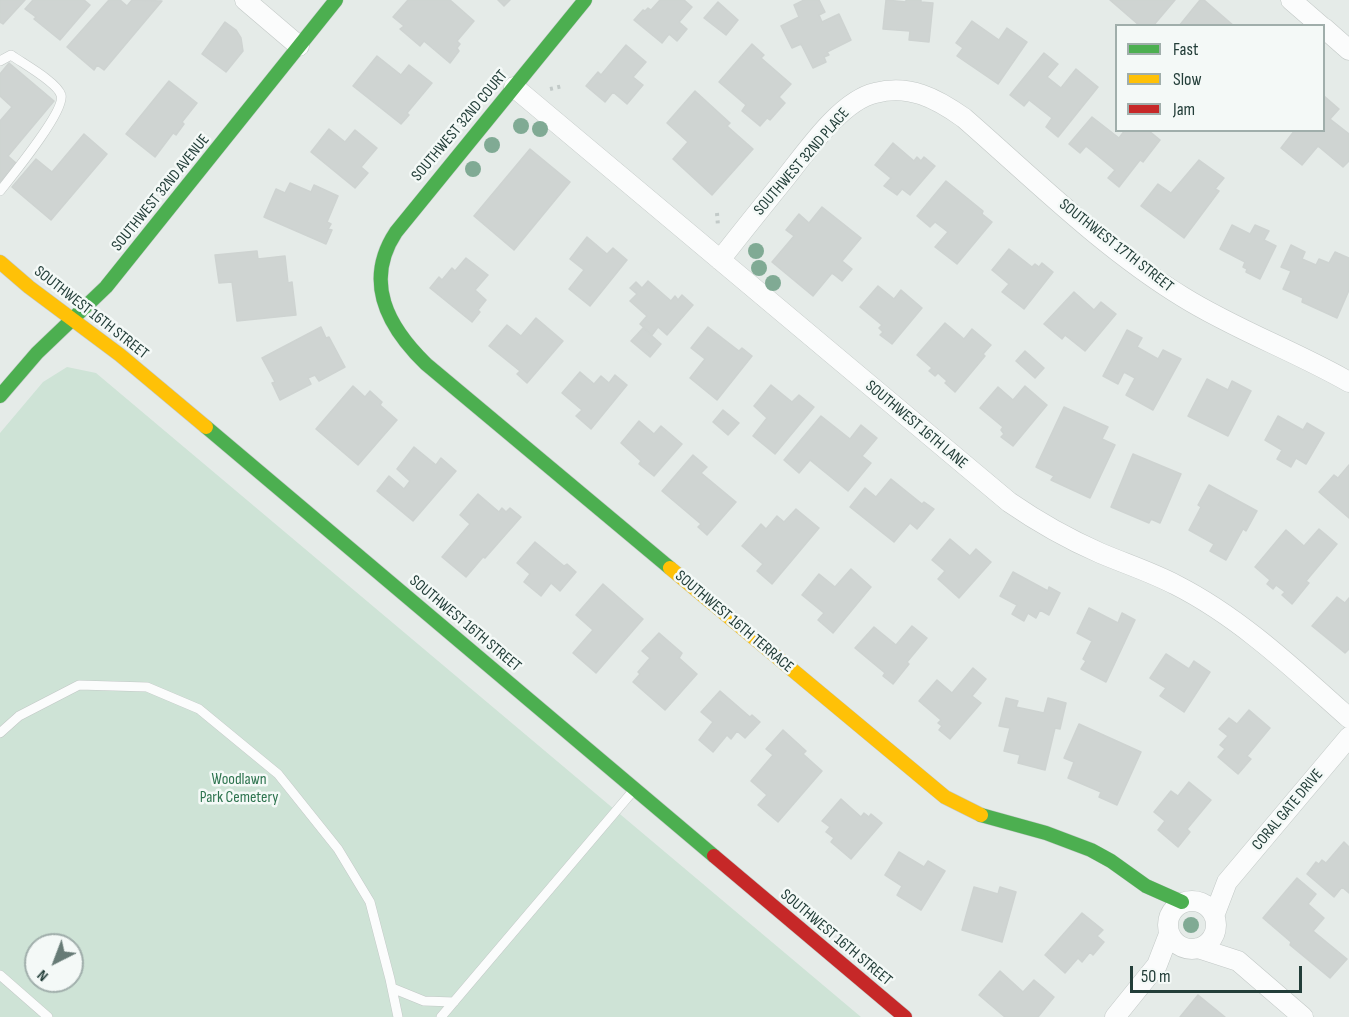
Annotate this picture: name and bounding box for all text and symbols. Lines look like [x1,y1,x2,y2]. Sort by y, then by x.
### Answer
legend [1115,24,1325,132]
text: Fast [1173,39,1198,60]
street label: SOUTHWEST 32ND COURT [408,67,512,185]
text: Slow [1173,69,1202,90]
text: Jam [1173,99,1195,120]
street label: SOUTHWEST 32ND PLACE [750,104,854,220]
street label: SOUTHWEST 32ND AVENUE [108,131,214,255]
street label: SOUTHWEST 17TH STREET [1055,195,1177,297]
street label: SOUTHWEST 16TH STREET [30,262,152,364]
street label: SOUTHWEST 16TH LANE [861,377,971,473]
street label: SOUTHWEST 16TH TERRACE [671,567,797,677]
street label: SOUTHWEST 16TH STREET [405,572,525,676]
street label: CORAL GATE DRIVE [1248,765,1328,855]
park label: Woodlawn Park Cemetery [200,770,278,808]
street label: SOUTHWEST 16TH STREET [776,886,896,990]
north arrow [24,933,84,993]
scale bar [1133,954,1306,992]
text: N [33,965,52,985]
text: 50 m [1141,966,1171,987]

